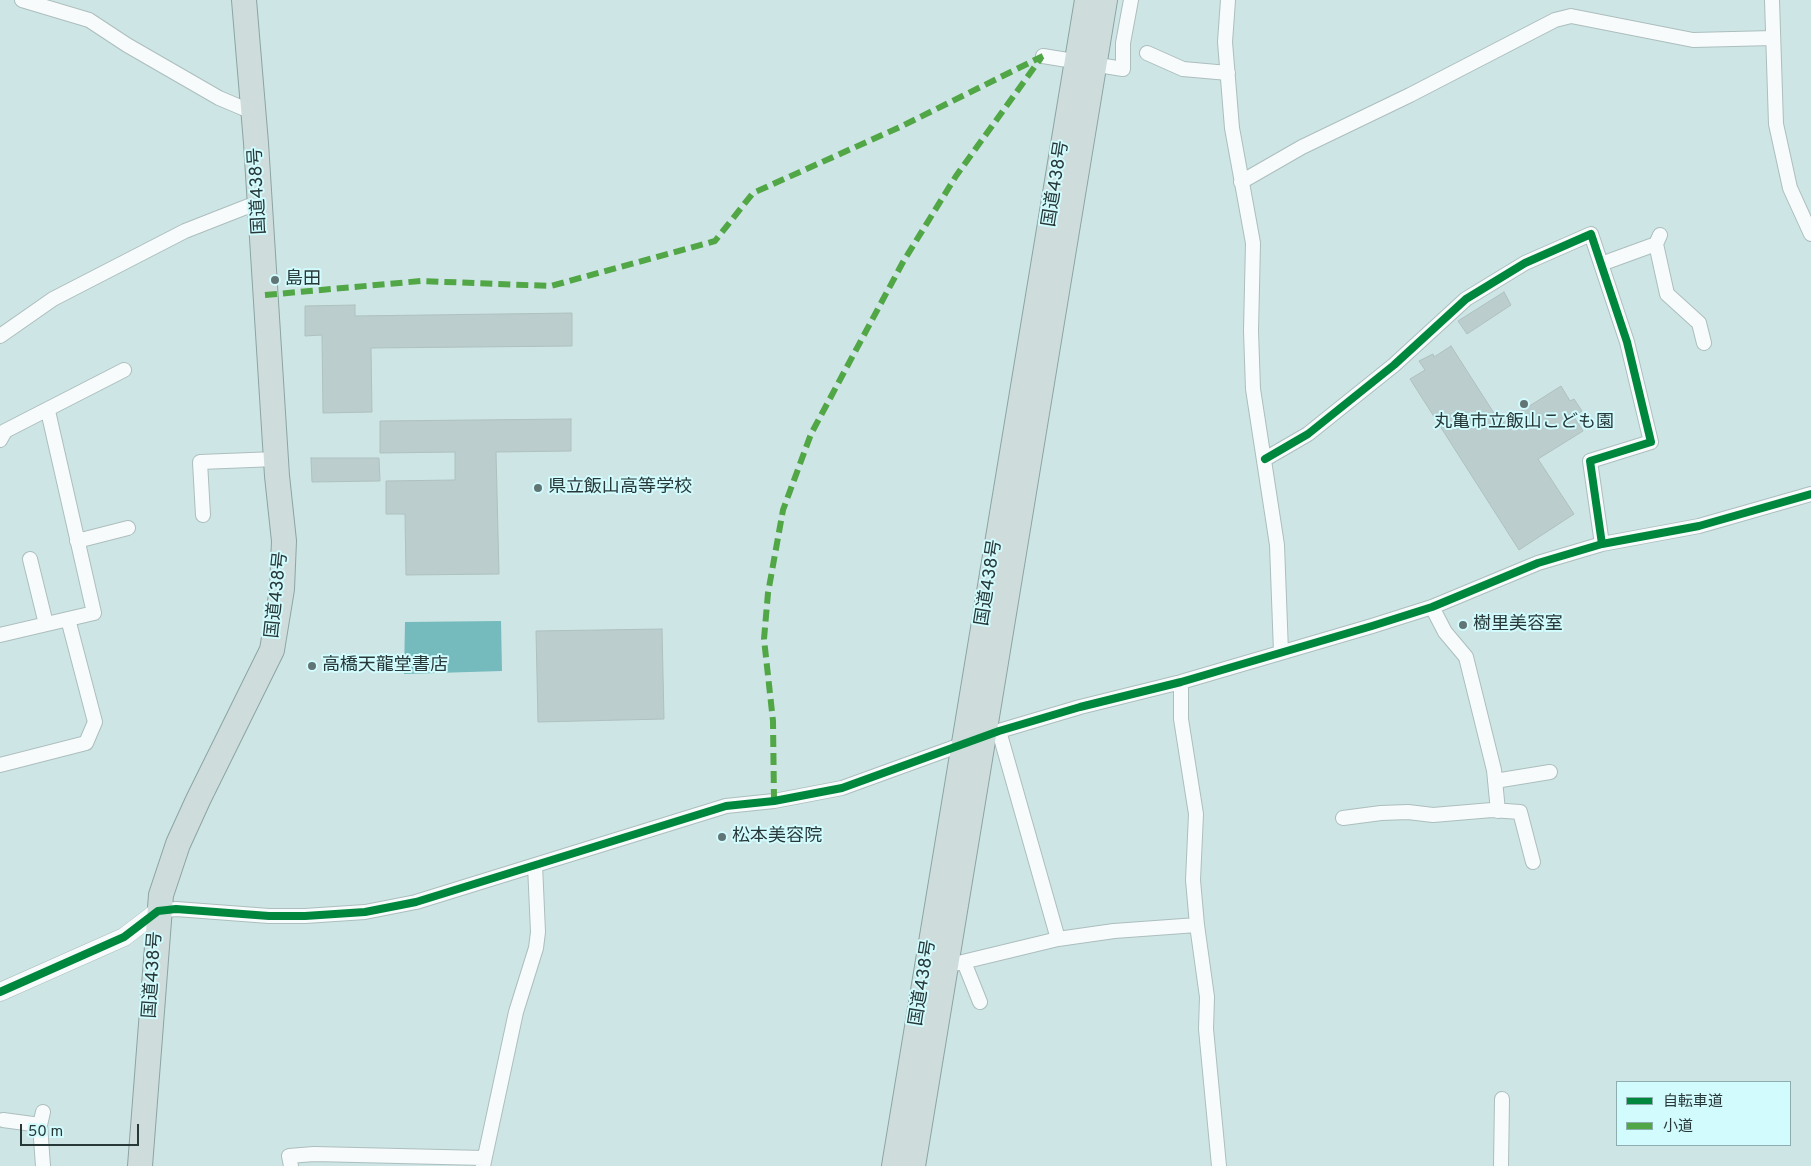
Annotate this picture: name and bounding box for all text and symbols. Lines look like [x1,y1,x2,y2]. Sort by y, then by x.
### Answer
street label: 国道438号 [1040,139,1074,229]
street label: 国道438号 [246,147,272,235]
place label: 島田 [285,269,321,291]
marker: 島田 [269,274,281,286]
marker: 丸亀市立飯山こども園 [1518,398,1530,410]
place label: 丸亀市立飯山こども園 [1434,412,1614,434]
place label: 県立飯山高等学校 [548,477,692,499]
marker: 県立飯山高等学校 [532,482,544,494]
street label: 国道438号 [973,538,1007,628]
street label: 国道438号 [263,551,293,639]
place label: 樹里美容室 [1473,614,1563,636]
marker: 樹里美容室 [1457,619,1469,631]
place label: 高橋天龍堂書店 [322,655,448,677]
marker: 高橋天龍堂書店 [306,660,318,672]
place label: 松本美容院 [732,826,822,848]
marker: 松本美容院 [716,831,728,843]
street label: 国道438号 [140,931,168,1019]
street label: 国道438号 [907,938,941,1028]
legend [1616,1081,1791,1146]
text: 自転車道 [1663,1093,1723,1112]
scale bar [22,1114,141,1146]
text: 小道 [1663,1118,1693,1137]
text: 50 m [28,1123,63,1142]

